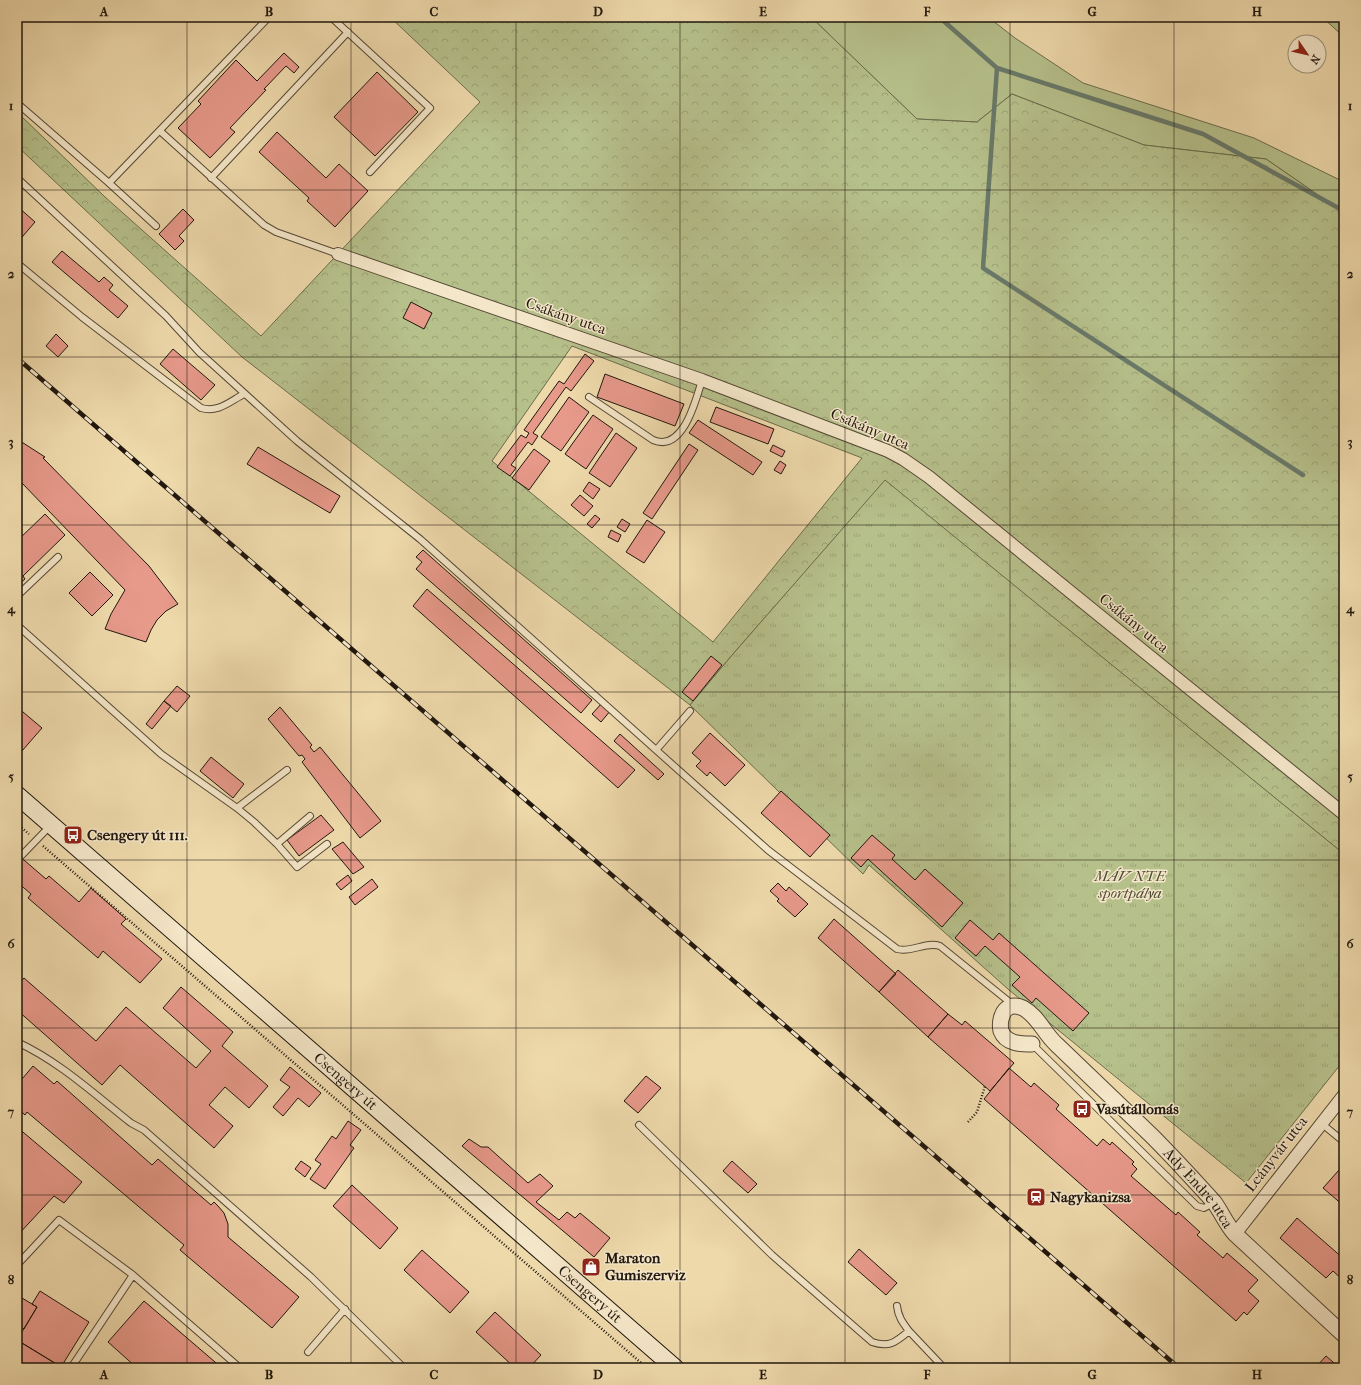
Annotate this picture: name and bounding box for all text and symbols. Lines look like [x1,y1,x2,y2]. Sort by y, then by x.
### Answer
text: A [99,4,109,19]
text: B [265,4,274,19]
text: C [430,4,439,19]
text: D [593,4,603,19]
text: E [759,4,767,19]
text: F [923,4,931,19]
text: G [1087,4,1097,19]
text: H [1252,4,1263,19]
north arrow [1287,34,1327,74]
text: N [1307,52,1323,67]
text: 1 [9,98,14,113]
text: 1 [1348,98,1353,113]
text: 2 [8,266,15,281]
text: 2 [1347,266,1354,281]
street label: Csákány utca [523,294,610,339]
street label: Csákány utca [828,404,913,454]
text: 3 [8,434,14,450]
text: 3 [1347,434,1353,450]
street label: Csákány utca [1096,590,1173,657]
text: 4 [6,601,16,617]
text: 4 [1345,601,1355,617]
text: 5 [8,769,14,784]
text: 5 [1347,769,1353,784]
bus stop icon: Csengery út 111. [62,824,84,846]
place label: Csengery út 111. [87,826,188,844]
park label: MÁV NTE sportpálya [1093,867,1166,902]
text: 6 [7,936,15,951]
text: 6 [1346,936,1354,951]
street label: Csengery út [310,1049,382,1114]
bus stop icon: Vasútállomás [1071,1098,1093,1120]
place label: Vasútállomás [1095,1100,1179,1118]
text: 7 [7,1104,15,1119]
text: 7 [1346,1104,1354,1119]
street label: Leányvár utca [1241,1112,1312,1195]
street label: Ady Endre utca [1159,1143,1237,1232]
station icon: Nagykanizsa [1025,1186,1047,1208]
place label: Nagykanizsa [1050,1188,1132,1206]
place label: Maraton Gumiszerviz [604,1249,686,1284]
shop icon: Maraton Gumiszerviz [580,1256,602,1278]
street label: Csengery út [555,1261,626,1327]
text: 8 [8,1272,15,1287]
text: 8 [1347,1272,1354,1287]
text: A [99,1367,109,1382]
text: B [265,1367,274,1382]
text: C [430,1367,439,1382]
text: D [593,1367,603,1382]
text: E [759,1367,767,1382]
text: F [923,1367,931,1382]
text: G [1087,1367,1097,1382]
text: H [1252,1367,1263,1382]

